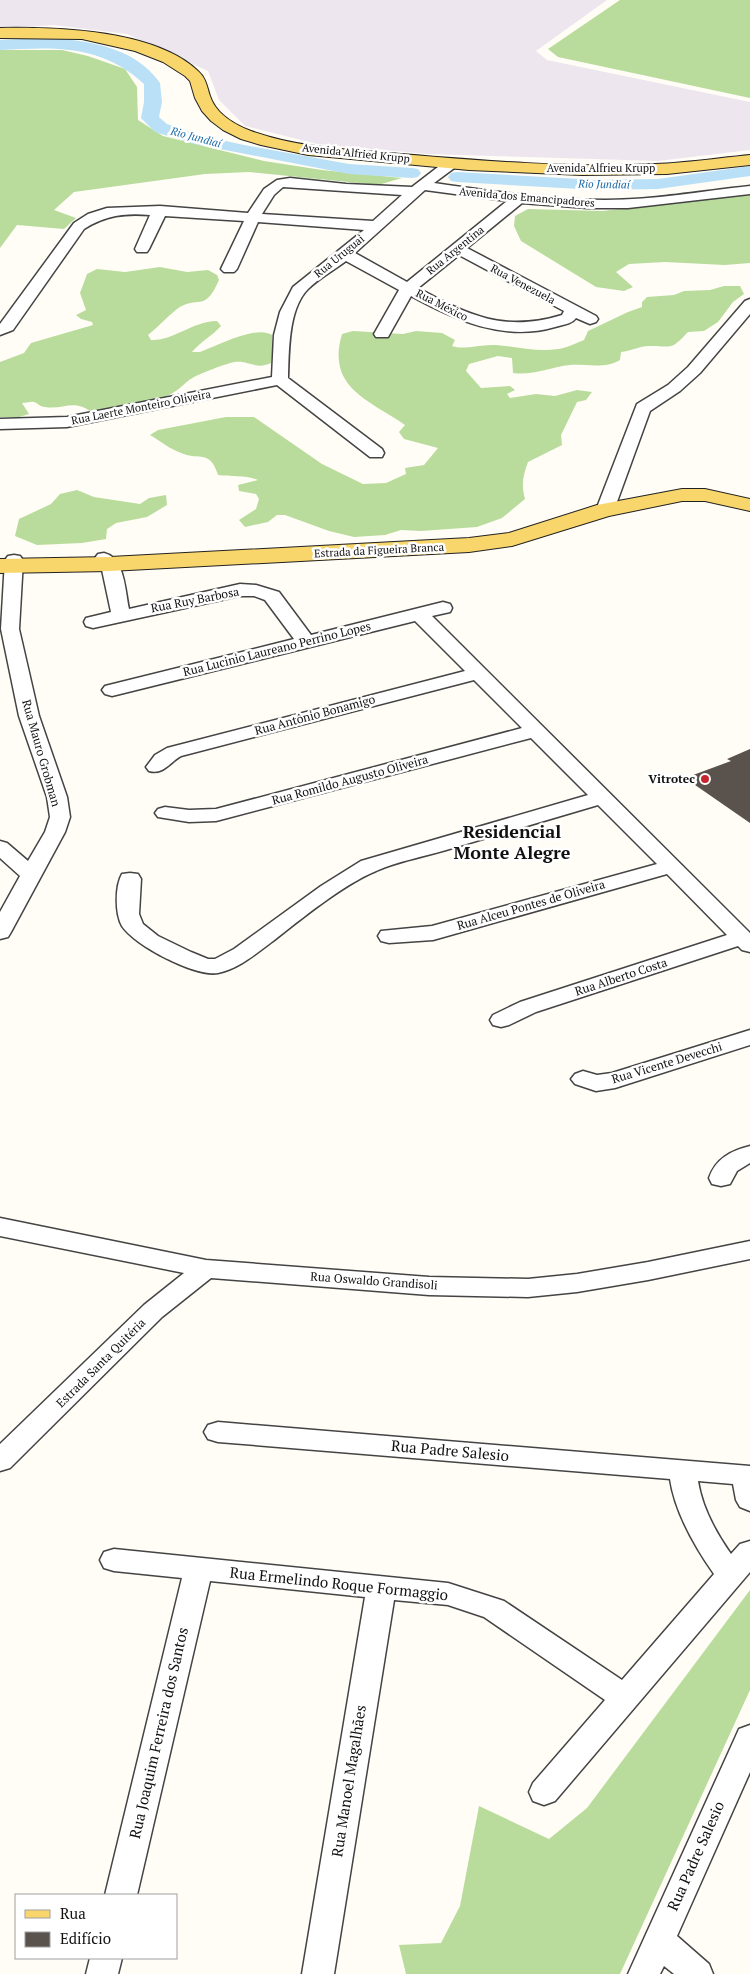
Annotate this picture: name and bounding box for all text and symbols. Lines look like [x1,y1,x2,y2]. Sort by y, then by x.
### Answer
water label: Rio Jundiaí [168,123,225,151]
street label: Avenida Alfried Krupp [301,140,411,166]
street label: Avenida Alfrieu Krupp [547,161,655,175]
water label: Rio Jundiaí [577,177,632,191]
street label: Avenida dos Emancipadores [458,184,596,210]
street label: Rua Argentina [423,222,487,278]
street label: Rua Uruguai [311,232,367,280]
street label: Rua Venezuela [488,261,558,307]
street label: Rua México [414,286,470,324]
street label: Rua Laerte Monteiro Oliveira [70,386,212,427]
street label: Estrada da Figueira Branca [314,540,445,560]
street label: Rua Ruy Barbosa [150,584,240,615]
street label: Rua Lucinio Laureano Perrino Lopes [181,618,372,679]
street label: Rua Antônio Bonamigo [253,691,377,738]
street label: Rua Mauro Grobman [19,698,64,808]
street label: Rua Romildo Augusto Oliveira [270,751,430,808]
place label: Vitrotec [648,771,695,786]
marker: Vitrotec [699,773,711,785]
district label: Residencial Monte Alegre [454,819,571,864]
street label: Rua Alceu Pontes de Oliveira [455,876,607,933]
street label: Rua Alberto Costa [573,955,669,998]
street label: Rua Vicente Devecchi [610,1038,724,1086]
street label: Rua Oswaldo Grandisoli [310,1269,439,1292]
street label: Estrada Santa Quitéria [53,1315,148,1410]
street label: Rua Padre Salesio [390,1435,510,1465]
street label: Rua Ermelindo Roque Formaggio [229,1562,449,1604]
street label: Rua Joaquim Ferreira dos Santos [124,1625,192,1840]
street label: Rua Manoel Magalhães [326,1703,370,1858]
street label: Rua Padre Salesio [662,1798,728,1914]
legend [15,1894,178,1959]
text: Rua [60,1903,86,1923]
text: Edifício [60,1928,111,1948]

